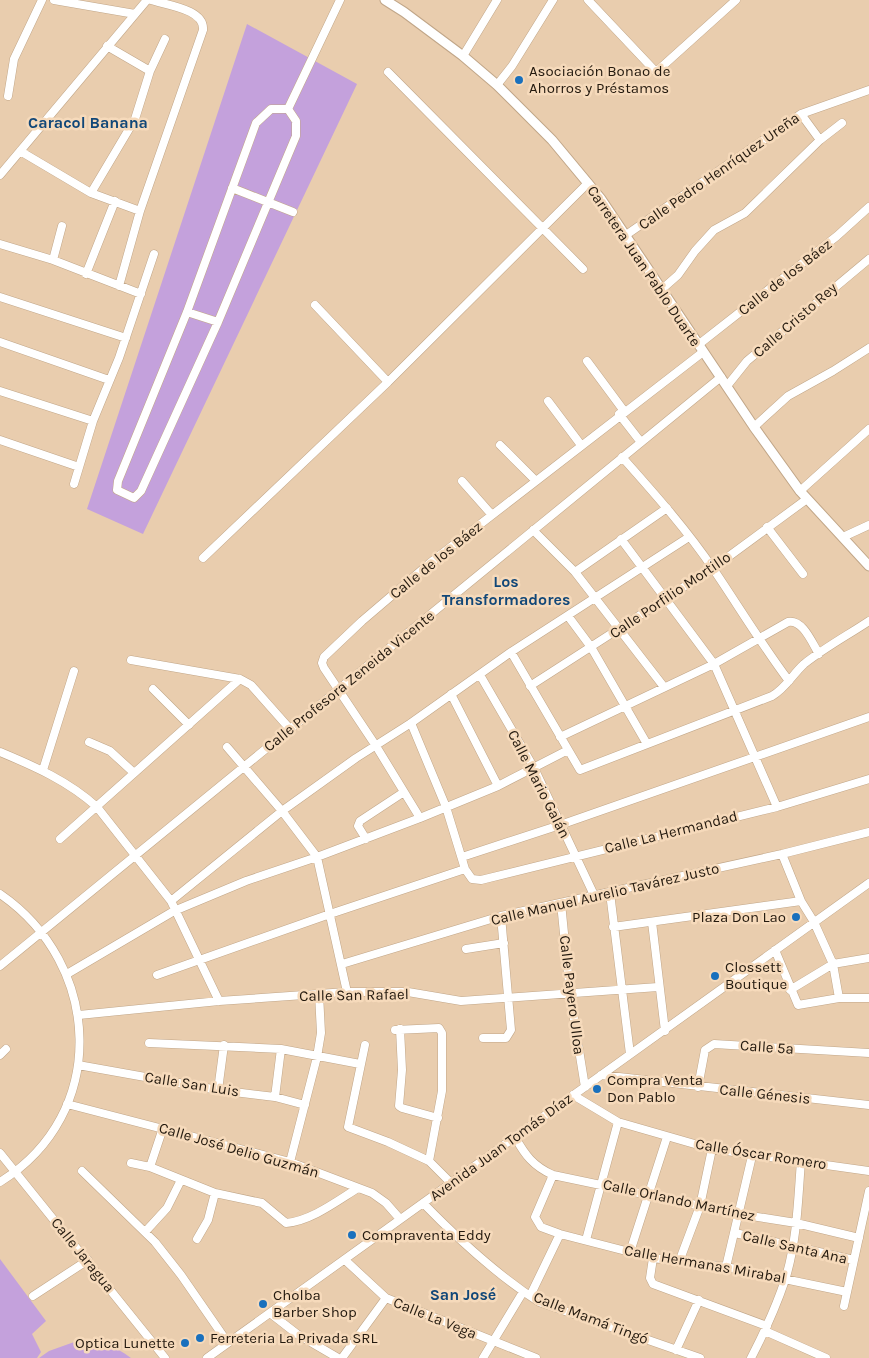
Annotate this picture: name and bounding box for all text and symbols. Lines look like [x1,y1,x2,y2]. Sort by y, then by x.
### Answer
place label: Asociación Bonao de Ahorros y Préstamos [529,62,670,97]
marker: Asociación Bonao de Ahorros y Préstamos [513,74,525,86]
street label: Calle Pedro Henríquez Ureña [635,108,803,234]
district label: Caracol Banana [28,113,148,132]
street label: Carretera Juan Pablo Duarte [583,182,705,350]
street label: Calle de los Báez [735,235,835,319]
street label: Calle Cristo Rey [749,279,841,361]
street label: Calle de los Báez [386,517,486,603]
street label: Calle Porfilio Mortillo [606,548,734,642]
district label: Los Transformadores [442,572,570,609]
street label: Calle Profesora Zeneida Vicente [260,607,438,755]
street label: Calle Mario Galán [504,727,574,841]
street label: Calle La Hermandad [603,807,739,857]
street label: Calle Manuel Aurelio Tavárez Justo [489,859,721,929]
place label: Plaza Don Lao [692,908,786,926]
marker: Plaza Don Lao [790,911,802,923]
street label: Calle Payero Ulloa [556,934,588,1056]
place label: Clossett Boutique [725,958,787,993]
marker: Clossett Boutique [709,970,721,982]
street label: Calle San Rafael [299,985,409,1005]
street label: Calle 5ª [740,1036,794,1058]
street label: Calle San Luis [143,1068,241,1100]
place label: Compra Venta Don Pablo [607,1071,703,1106]
street label: Calle Génesis [719,1080,811,1108]
marker: Compra Venta Don Pablo [591,1083,603,1095]
street label: Avenida Juan Tomás Díaz [426,1089,576,1205]
street label: Calle José Delio Guzmán [157,1119,321,1181]
street label: Calle Óscar Romero [694,1135,828,1173]
street label: Calle Orlando Martínez [601,1175,757,1225]
street label: Calle Jaragua [47,1214,119,1296]
place label: Compraventa Eddy [362,1226,491,1244]
street label: Calle Santa Ana [741,1226,849,1268]
marker: Compraventa Eddy [346,1229,358,1241]
street label: Calle Hermanas Mirabal [623,1241,787,1287]
district label: San José [430,1285,496,1304]
place label: Cholba Barber Shop [273,1286,357,1321]
street label: Calle Mamá Tingó [531,1288,651,1348]
street label: Calle La Vega [391,1293,479,1343]
marker: Cholba Barber Shop [257,1298,269,1310]
place label: Ferreteria La Privada SRL [210,1329,378,1347]
marker: Ferreteria La Privada SRL [194,1332,206,1344]
place label: Optica Lunette [75,1334,175,1352]
marker: Optica Lunette [179,1337,191,1349]

